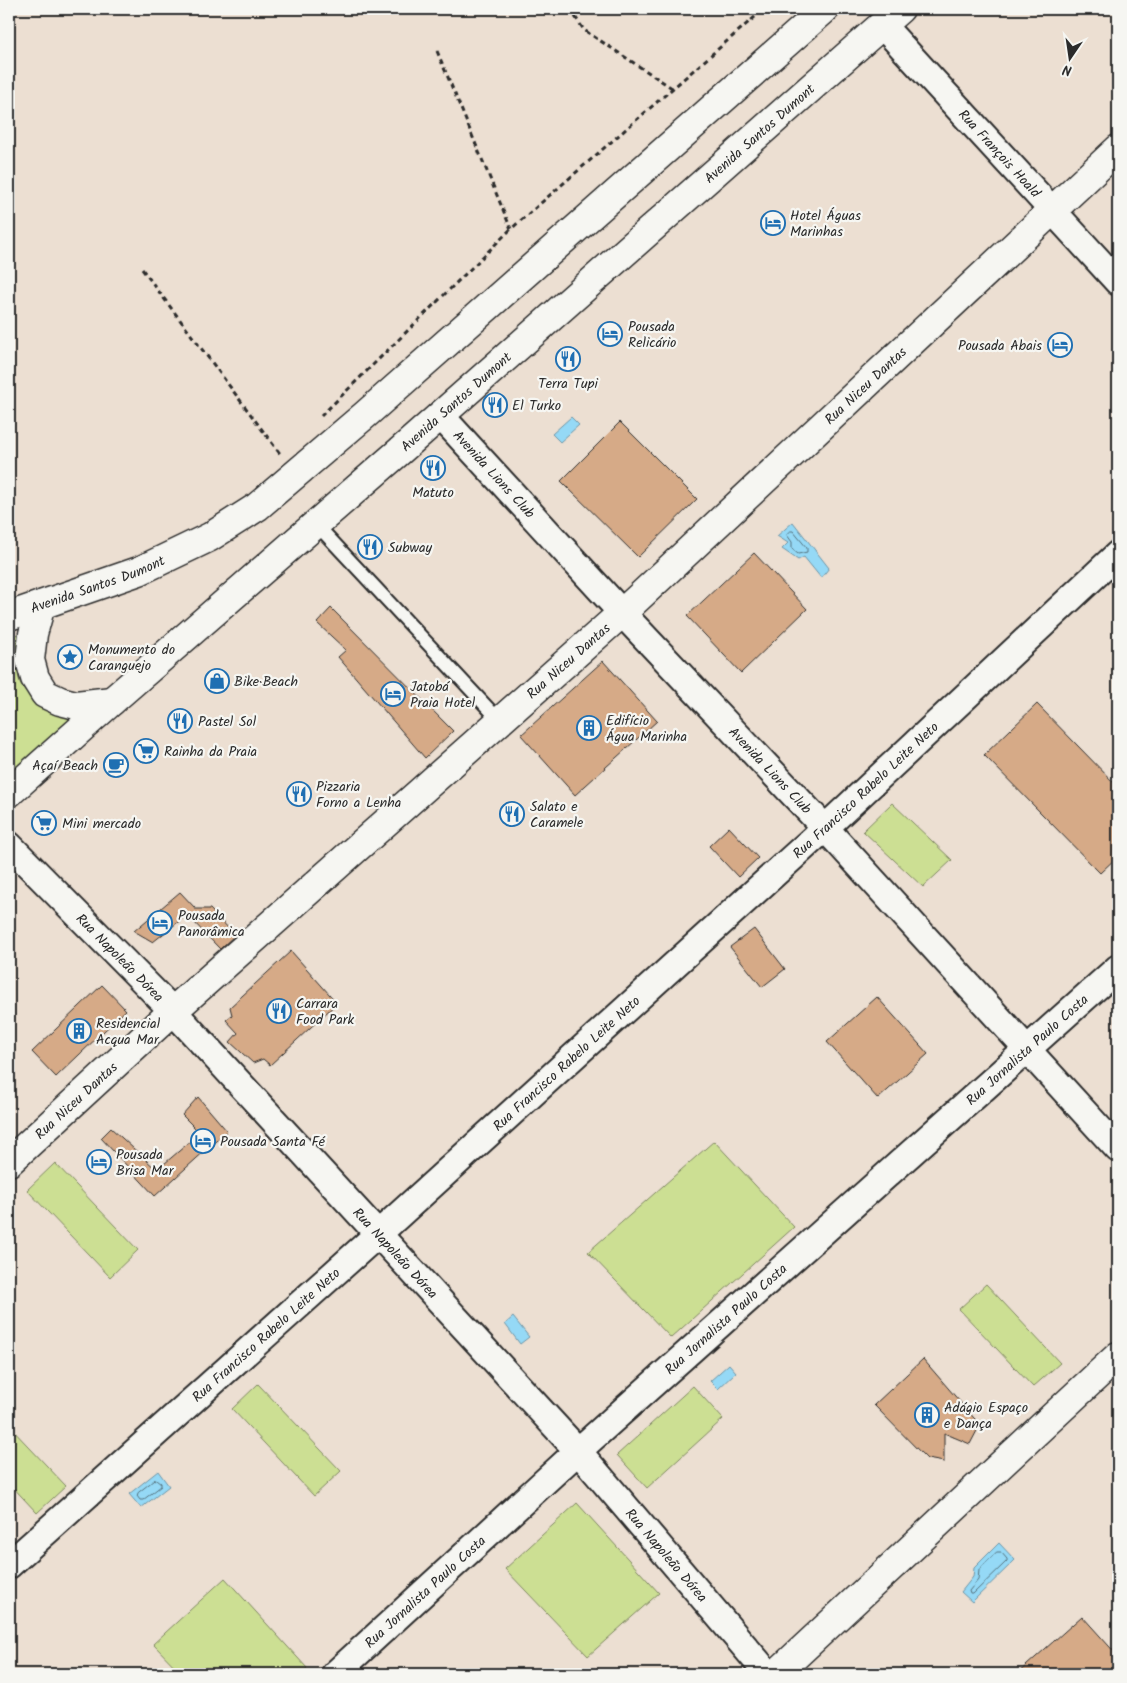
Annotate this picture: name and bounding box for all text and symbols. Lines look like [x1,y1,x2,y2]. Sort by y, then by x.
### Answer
north arrow [1044,32,1094,82]
text: N [1060,58,1074,81]
street label: Avenida Santos Dumont [700,79,821,189]
street label: Rua François Hoald [952,105,1046,204]
place label: Hotel Águas Marinhas [790,205,861,243]
hotel icon: Hotel Águas Marinhas [760,210,786,236]
place label: Pousada Relicário [628,316,676,354]
hotel icon: Pousada Relicário [597,321,623,347]
hotel icon: Pousada Abais [1047,332,1073,358]
place label: Pousada Abais [958,335,1042,357]
street label: Rua Niceu Dantas [820,342,912,430]
restaurant icon: Terra Tupi [555,346,581,372]
street label: Avenida Santos Dumont [396,347,517,458]
place label: Terra Tupi [538,373,598,395]
restaurant icon: El Turko [482,392,508,418]
place label: El Turko [512,395,561,417]
street label: Avenida Lions Club [447,425,540,524]
restaurant icon: Matuto [420,455,446,481]
place label: Matuto [412,482,454,504]
restaurant icon: Subway [357,534,383,560]
place label: Subway [388,537,433,559]
street label: Avenida Santos Dumont [28,550,169,620]
street label: Rua Niceu Dantas [522,618,616,705]
place label: Monumento do Caranguejo [88,639,175,677]
place icon: Monumento do Caranguejo [57,644,83,670]
shop icon: Bike·Beach [204,668,230,694]
place label: Bike·Beach [234,671,298,693]
place label: Jatobá Praia Hotel [410,676,476,714]
hotel icon: Jatobá Praia Hotel [380,681,406,707]
restaurant icon: Pastel Sol [167,708,193,734]
place label: Edifício Água Marinha [606,710,687,748]
place label: Pastel Sol [198,711,257,733]
building icon: Edifício Água Marinha [576,715,602,741]
street label: Rua Francisco Rabelo Leite Neto [788,717,944,864]
street label: Avenida Lions Club [723,722,817,820]
supermarket icon: Rainha da Praia [133,738,159,764]
place label: Rainha da Praia [164,741,257,763]
cafe icon: Açaí Beach [103,752,129,778]
place label: Açaí Beach [32,755,98,777]
place label: Pizzaria Forno a Lenha [316,776,401,814]
restaurant icon: Pizzaria Forno a Lenha [286,781,312,807]
place label: Salato e Caramele [530,796,584,834]
restaurant icon: Salato e Caramele [499,801,525,827]
supermarket icon: Mini mercado [31,810,57,836]
place label: Mini mercado [62,813,141,835]
place label: Pousada Panorâmica [178,905,245,943]
street label: Rua Napoleão Dórea [70,909,168,1008]
hotel icon: Pousada Panorâmica [147,910,173,936]
street label: Rua Jornalista Paulo Costa [961,989,1094,1111]
street label: Rua Francisco Rabelo Leite Neto [488,991,646,1137]
place label: Carrara Food Park [296,993,354,1031]
restaurant icon: Carrara Food Park [266,998,292,1024]
place label: Residencial Acqua Mar [96,1013,161,1051]
building icon: Residencial Acqua Mar [66,1018,92,1044]
street label: Rua Niceu Dantas [30,1057,123,1145]
hotel icon: Pousada Santa Fé [190,1128,216,1154]
place label: Pousada Santa Fé [220,1131,326,1153]
place label: Pousada Brisa Mar [116,1144,175,1182]
hotel icon: Pousada Brisa Mar [86,1149,112,1175]
street label: Rua Napoleão Dórea [347,1203,443,1304]
street label: Rua Jornalista Paulo Costa [660,1259,793,1381]
street label: Rua Francisco Rabelo Leite Neto [187,1263,346,1408]
place label: Adágio Espaço e Dança [944,1397,1028,1435]
building icon: Adágio Espaço e Dança [914,1402,940,1428]
street label: Rua Napoleão Dórea [619,1504,712,1607]
street label: Rua Jornalista Paulo Costa [360,1531,491,1654]

